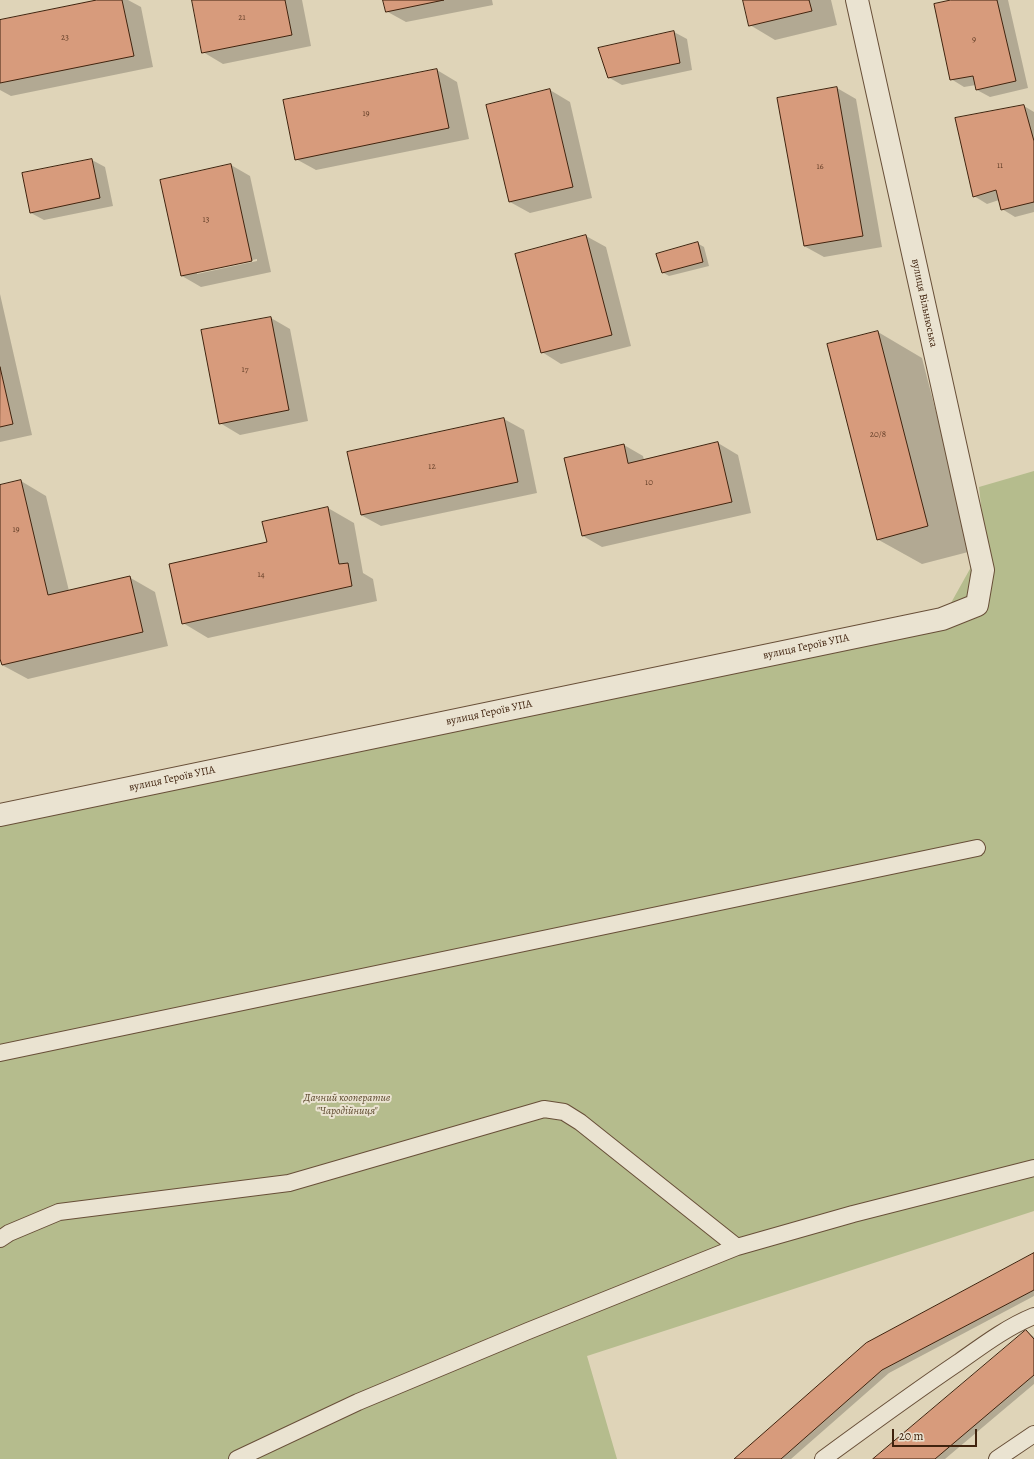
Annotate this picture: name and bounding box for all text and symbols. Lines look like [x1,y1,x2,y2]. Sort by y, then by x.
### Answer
house number: 21 [238,13,246,23]
house number: 23 [61,33,69,43]
house number: 9 [972,35,976,45]
house number: 19 [362,109,370,119]
house number: 11 [997,161,1003,171]
house number: 16 [816,162,824,172]
house number: 13 [203,215,209,225]
street label: вулиця Вільнюська [908,258,940,348]
house number: 17 [242,365,248,375]
house number: 20/8 [870,430,886,440]
house number: 12 [428,462,436,472]
house number: 10 [645,478,653,488]
house number: 19 [12,525,20,535]
house number: 14 [257,570,265,580]
street label: вулиця Героїв УПА [762,631,850,663]
street label: вулиця Героїв УПА [445,697,533,729]
street label: вулиця Героїв УПА [128,763,216,795]
park label: Дачний кооператив "Чародійниця" [304,1091,390,1117]
scale bar [894,1421,979,1447]
text: 20 m [899,1428,923,1444]

